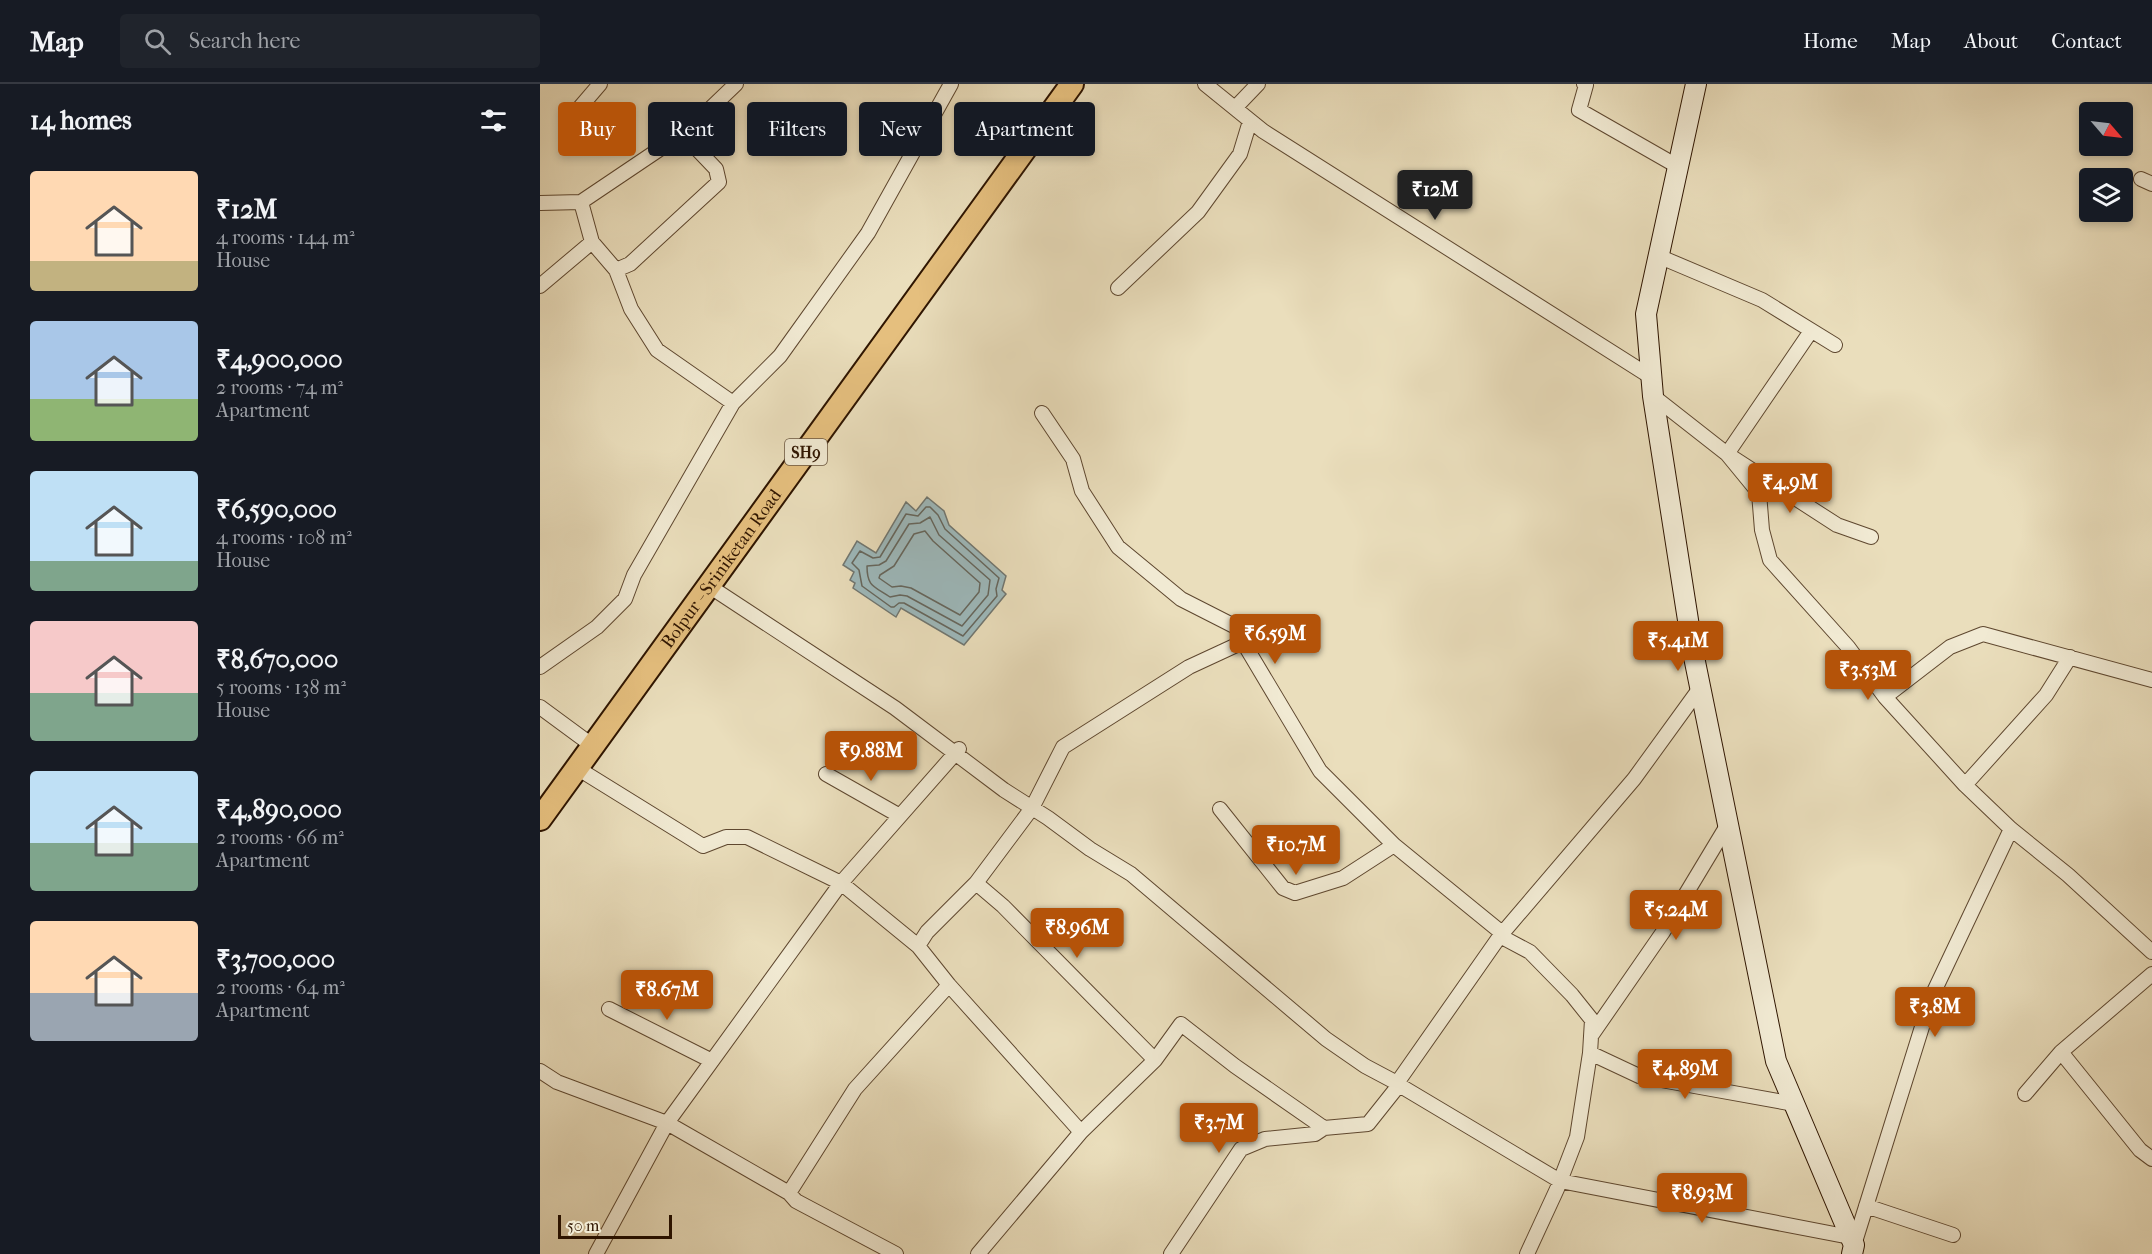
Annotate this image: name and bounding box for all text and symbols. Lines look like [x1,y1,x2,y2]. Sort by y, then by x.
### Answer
search box [120,14,540,68]
text: Map [30,25,84,58]
icon: search [141,25,174,58]
text: Search here [189,28,300,54]
text: Home [1803,29,1858,53]
text: Map [1891,29,1931,53]
text: About [1964,29,2018,53]
text: Contact [2051,29,2122,53]
chip: Buy [558,102,636,156]
chip: Rent [648,102,735,156]
chip: Filters [747,102,847,156]
chip: New [859,102,942,156]
chip: Apartment [954,102,1095,156]
north arrow [2079,102,2133,156]
map controls [2079,102,2133,222]
icon: filters [477,104,510,137]
text: 14 homes [30,105,132,136]
button: layers [2079,168,2133,222]
pin: ₹12M [1399,170,1471,221]
text: ₹12M [1411,178,1459,201]
text: ₹12M [216,194,277,225]
icon: home [78,195,150,267]
text: 4 rooms · 144 m² [216,226,355,249]
text: House [216,249,270,272]
text: ₹4,900,000 [216,344,343,375]
icon: home [78,345,150,417]
text: 2 rooms · 74 m² [216,376,343,399]
text: Apartment [216,399,310,422]
road number: SH9 [785,439,827,465]
pin: ₹4.9M [1748,463,1832,514]
text: ₹4.9M [1762,471,1818,494]
street label: Bolpur - Sriniketan Road [657,485,786,652]
text: ₹6,590,000 [216,494,337,525]
icon: home [78,495,150,567]
text: 4 rooms · 108 m² [216,526,352,549]
text: House [216,549,270,572]
pin: ₹6.59M [1226,614,1324,665]
pin: ₹5.41M [1629,621,1727,672]
text: ₹6.59M [1244,622,1306,645]
text: ₹5.41M [1647,629,1709,652]
text: ₹8,670,000 [216,644,338,675]
icon: home [78,645,150,717]
pin: ₹3.53M [1819,650,1917,701]
text: ₹3.53M [1839,658,1897,681]
text: 5 rooms · 138 m² [216,676,346,699]
text: House [216,699,270,722]
pin: ₹9.88M [822,731,920,782]
text: ₹9.88M [839,739,903,762]
text: ₹4,890,000 [216,794,342,825]
icon: home [78,795,150,867]
pin: ₹10.7M [1247,825,1345,876]
text: 2 rooms · 66 m² [216,826,344,849]
text: ₹10.7M [1266,833,1326,856]
text: Apartment [216,849,310,872]
pin: ₹5.24M [1627,890,1725,941]
text: ₹5.24M [1644,898,1708,921]
pin: ₹8.96M [1028,908,1126,959]
text: ₹8.96M [1045,916,1109,939]
text: ₹3,700,000 [216,944,335,975]
icon: home [78,945,150,1017]
pin: ₹8.67M [618,970,716,1021]
text: 2 rooms · 64 m² [216,976,345,999]
text: ₹8.67M [635,978,699,1001]
pin: ₹3.8M [1893,987,1977,1038]
text: ₹3.8M [1909,995,1961,1018]
text: Apartment [216,999,310,1022]
pin: ₹4.89M [1636,1049,1734,1100]
text: ₹4.89M [1652,1057,1718,1080]
pin: ₹3.7M [1177,1103,1261,1154]
text: ₹3.7M [1194,1111,1244,1134]
pin: ₹8.93M [1653,1173,1751,1224]
text: ₹8.93M [1671,1181,1733,1204]
scale bar [558,1212,672,1240]
text: 50 m [567,1216,599,1235]

